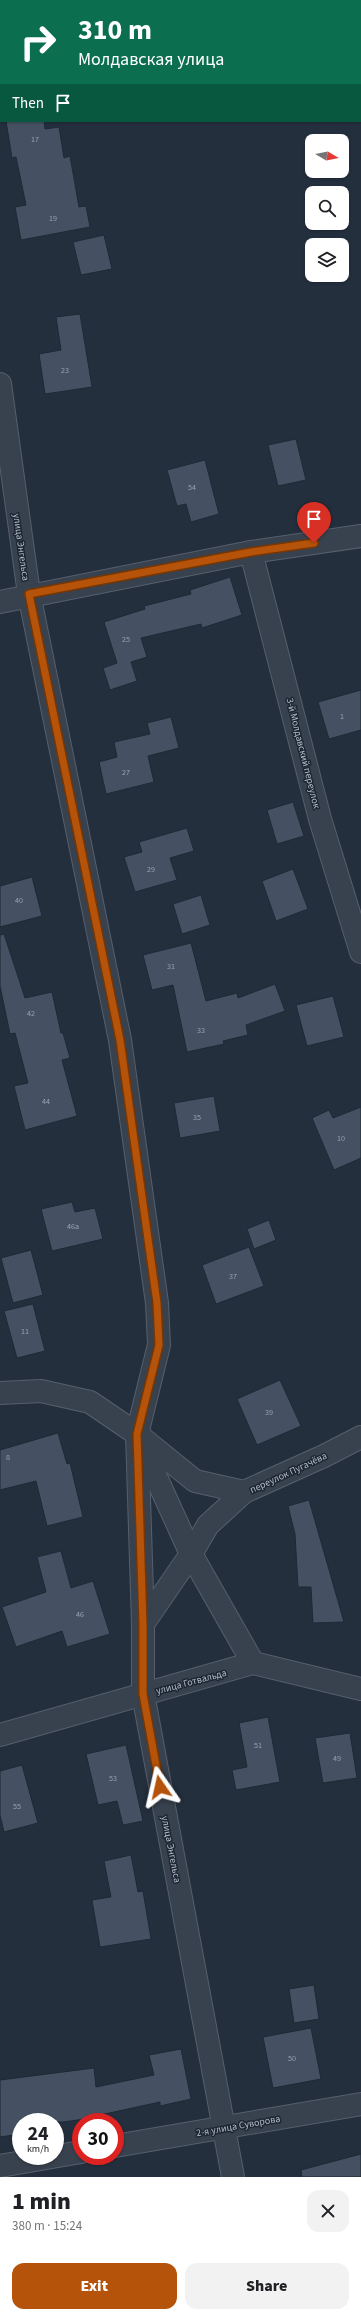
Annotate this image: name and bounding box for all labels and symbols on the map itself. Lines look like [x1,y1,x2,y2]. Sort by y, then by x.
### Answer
house number: 17 [31,134,39,145]
north arrow [305,134,349,178]
house number: 19 [49,213,57,224]
house number: 23 [61,365,69,376]
house number: 54 [188,482,196,493]
pin [297,502,331,543]
street label: улица Энгельса [9,513,33,582]
house number: 25 [122,634,130,645]
street label: 3-й Молдавский переулок [283,697,324,810]
house number: 1 [340,711,344,722]
house number: 27 [122,767,130,778]
house number: 29 [147,864,155,875]
house number: 40 [15,895,23,906]
house number: 31 [167,961,175,972]
house number: 42 [27,1008,35,1019]
house number: 33 [197,1025,205,1036]
house number: 44 [42,1096,50,1107]
house number: 35 [193,1112,201,1123]
house number: 10 [337,1133,345,1144]
house number: 46а [67,1221,79,1232]
house number: 37 [229,1271,237,1282]
house number: 11 [21,1326,29,1337]
house number: 39 [265,1407,273,1418]
street label: переулок Пугачёва [248,1449,329,1497]
house number: 8 [6,1452,10,1463]
house number: 46 [76,1609,84,1620]
street label: улица Готвальда [154,1666,228,1698]
house number: 51 [254,1740,262,1751]
house number: 49 [333,1753,341,1764]
position arrow [139,1766,181,1808]
house number: 53 [109,1773,117,1784]
house number: 55 [13,1801,21,1812]
street label: улица Энгельса [158,1815,184,1884]
house number: 50 [288,2053,296,2064]
street label: 2-я улица Суворова [195,2112,281,2140]
speed limit sign: 30 [72,2113,124,2165]

